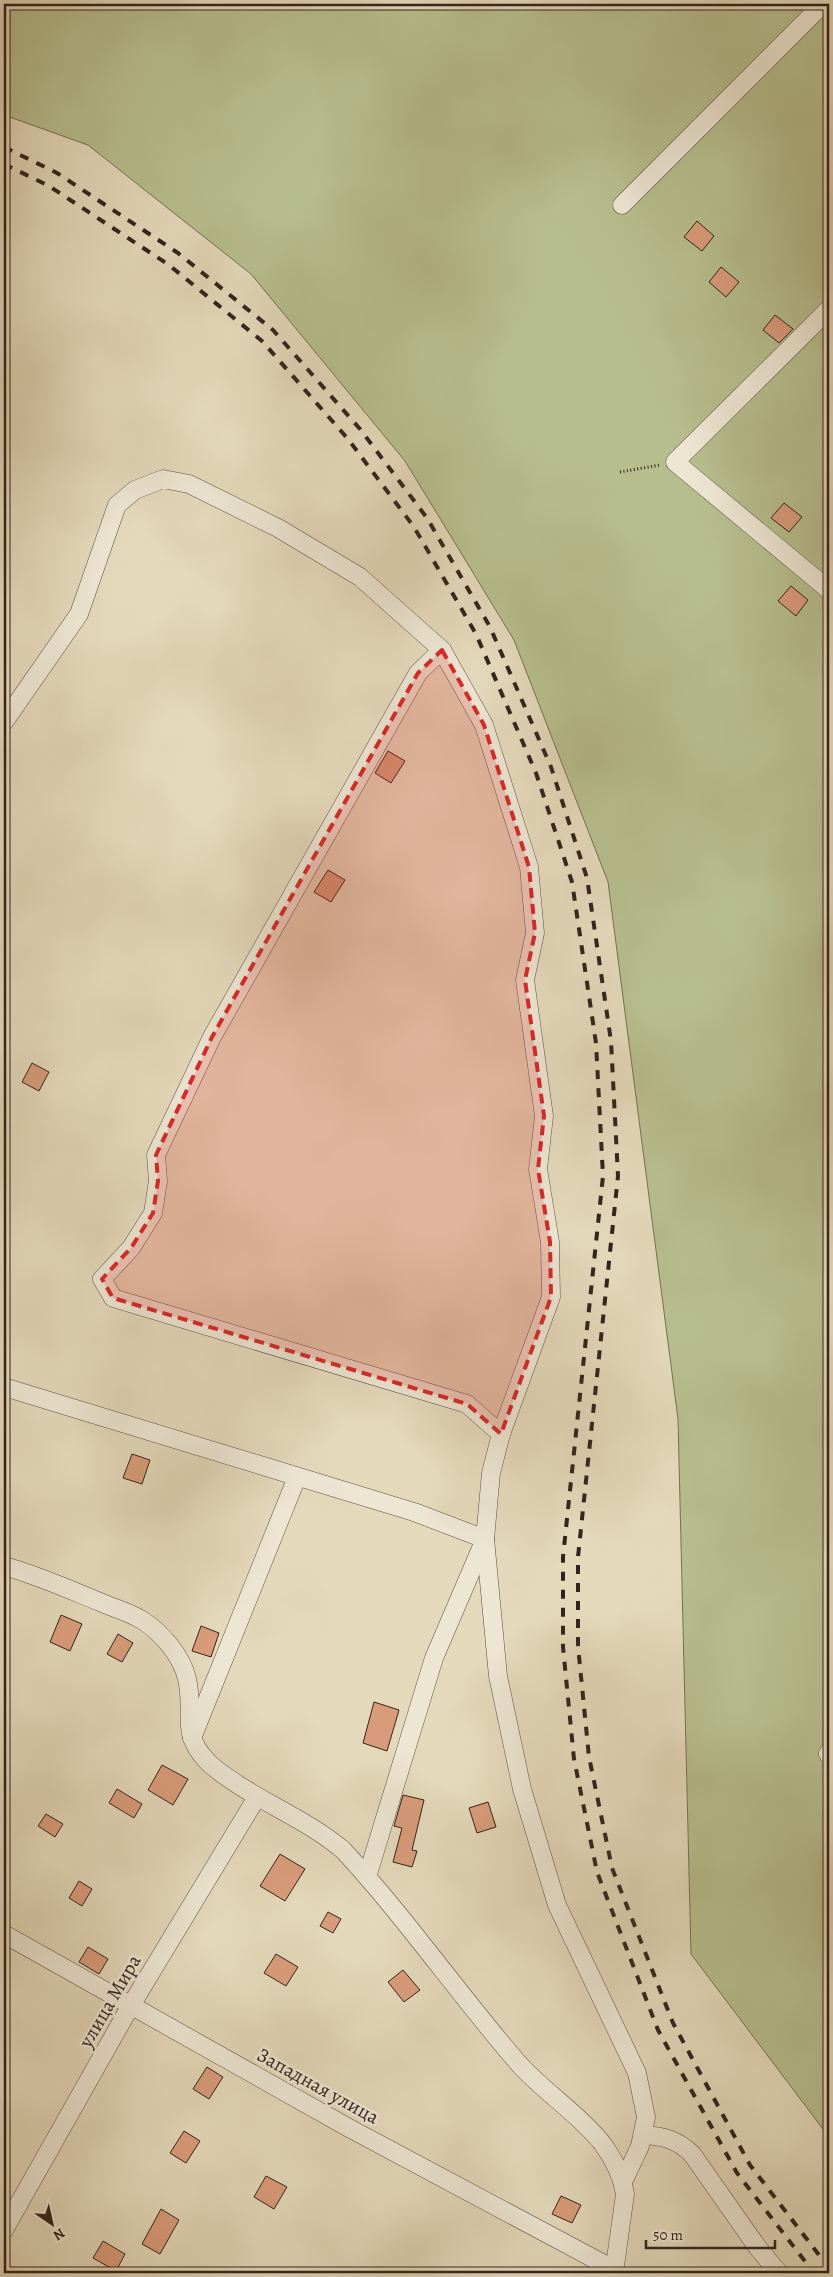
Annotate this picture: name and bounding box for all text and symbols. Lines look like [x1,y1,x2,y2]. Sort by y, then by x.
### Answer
street label: улица Мира [72,1949,148,2053]
street label: Западная улица [252,2041,385,2131]
north arrow [28,2200,78,2250]
scale bar [646,2217,774,2249]
text: N [49,2224,69,2245]
text: 50 m [653,2225,683,2245]

